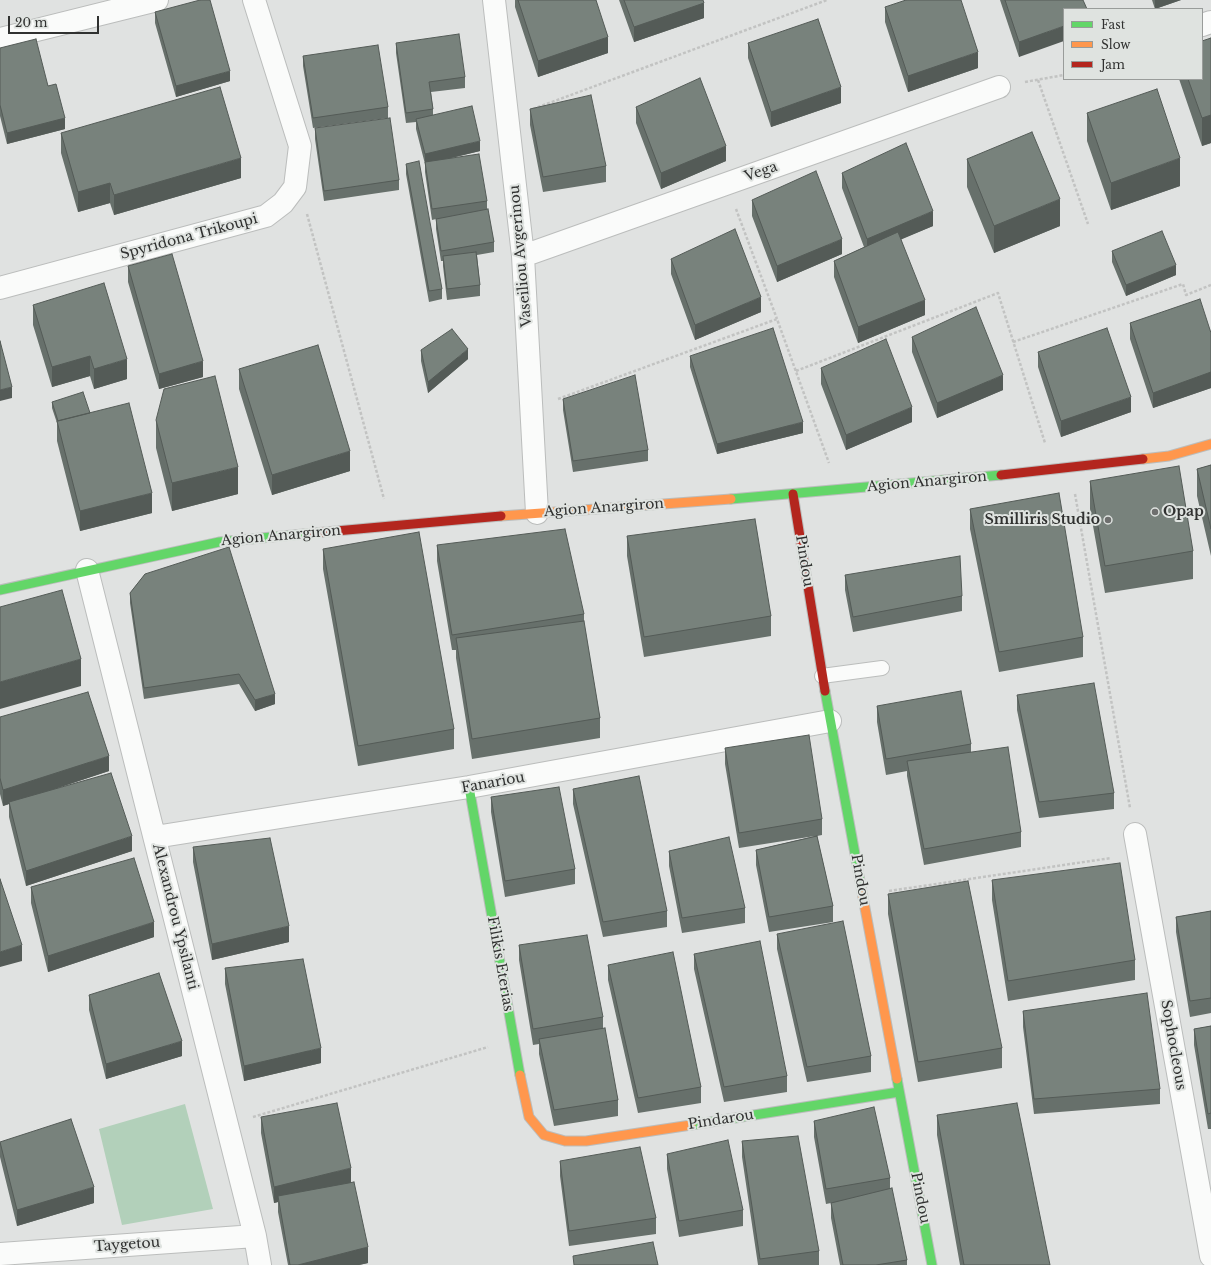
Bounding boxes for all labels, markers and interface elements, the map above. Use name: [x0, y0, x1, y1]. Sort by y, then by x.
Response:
scale bar: [10, 8, 101, 34]
legend: [1063, 8, 1203, 80]
text: 20 m: [15, 15, 47, 30]
text: Fast: [1101, 17, 1125, 32]
text: Slow: [1101, 37, 1130, 52]
text: Jam: [1101, 57, 1125, 72]
street label: Vega: [742, 159, 780, 185]
street label: Vaseiliou Avgerinou: [506, 184, 536, 328]
street label: Spyridona Trikoupi: [119, 211, 259, 263]
street label: Agion Anargiron: [866, 468, 988, 496]
street label: Agion Anargiron: [543, 495, 665, 521]
place label: Opap: [1163, 504, 1204, 520]
marker: Opap: [1150, 507, 1160, 517]
place label: Smilliris Studio: [984, 512, 1100, 528]
marker: Smilliris Studio: [1103, 515, 1113, 525]
street label: Agion Anargiron: [220, 522, 342, 550]
street label: Pindou: [792, 534, 816, 588]
street label: Fanariou: [460, 769, 526, 797]
street label: Alexandrou Ypsilanti: [149, 842, 201, 992]
street label: Pindou: [847, 853, 873, 907]
street label: Filikis Eterias: [483, 915, 517, 1013]
street label: Sophocleous: [1157, 999, 1189, 1091]
street label: Pindarou: [687, 1107, 755, 1133]
street label: Pindou: [907, 1171, 933, 1225]
street label: Taygetou: [93, 1234, 161, 1256]

